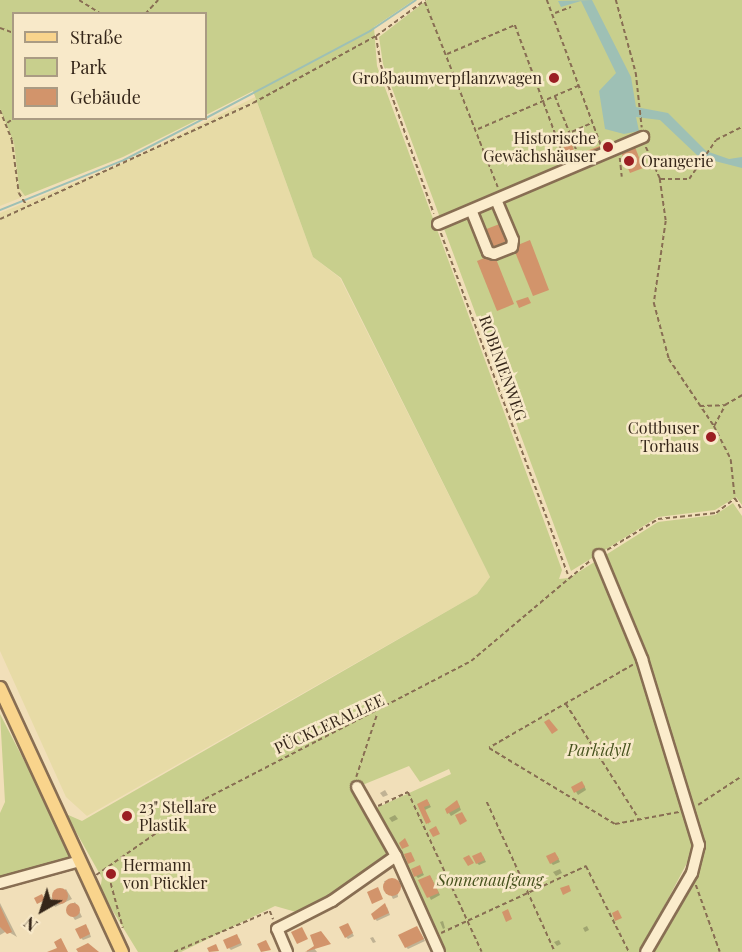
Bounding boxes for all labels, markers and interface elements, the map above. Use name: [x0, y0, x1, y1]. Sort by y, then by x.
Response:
legend: [12, 12, 207, 120]
text: Straße: [70, 25, 123, 49]
text: Park: [70, 55, 107, 79]
place label: Großbaumverpflanzwagen: [352, 68, 542, 88]
marker: Großbaumverpflanzwagen: [547, 71, 561, 85]
text: Gebäude: [70, 85, 141, 109]
place label: Historische Gewächshäuser: [483, 128, 596, 166]
marker: Historische Gewächshäuser: [601, 140, 615, 154]
place label: Orangerie: [641, 151, 714, 171]
marker: Orangerie: [622, 154, 636, 168]
street label: ROBINIENWEG: [475, 313, 531, 423]
place label: Cottbuser Torhaus: [628, 418, 699, 456]
marker: Cottbuser Torhaus: [704, 430, 718, 444]
street label: PÜCKLERALLEE: [271, 690, 387, 758]
park label: Parkidyll: [568, 740, 630, 760]
place label: 23" Stellare Plastik: [139, 797, 217, 835]
marker: 23" Stellare Plastik: [120, 809, 134, 823]
place label: Hermann von Pückler: [123, 855, 207, 893]
marker: Hermann von Pückler: [104, 867, 118, 881]
park label: Sonnenaufgang: [437, 870, 543, 890]
north arrow: [12, 880, 72, 940]
text: N: [19, 913, 41, 936]

